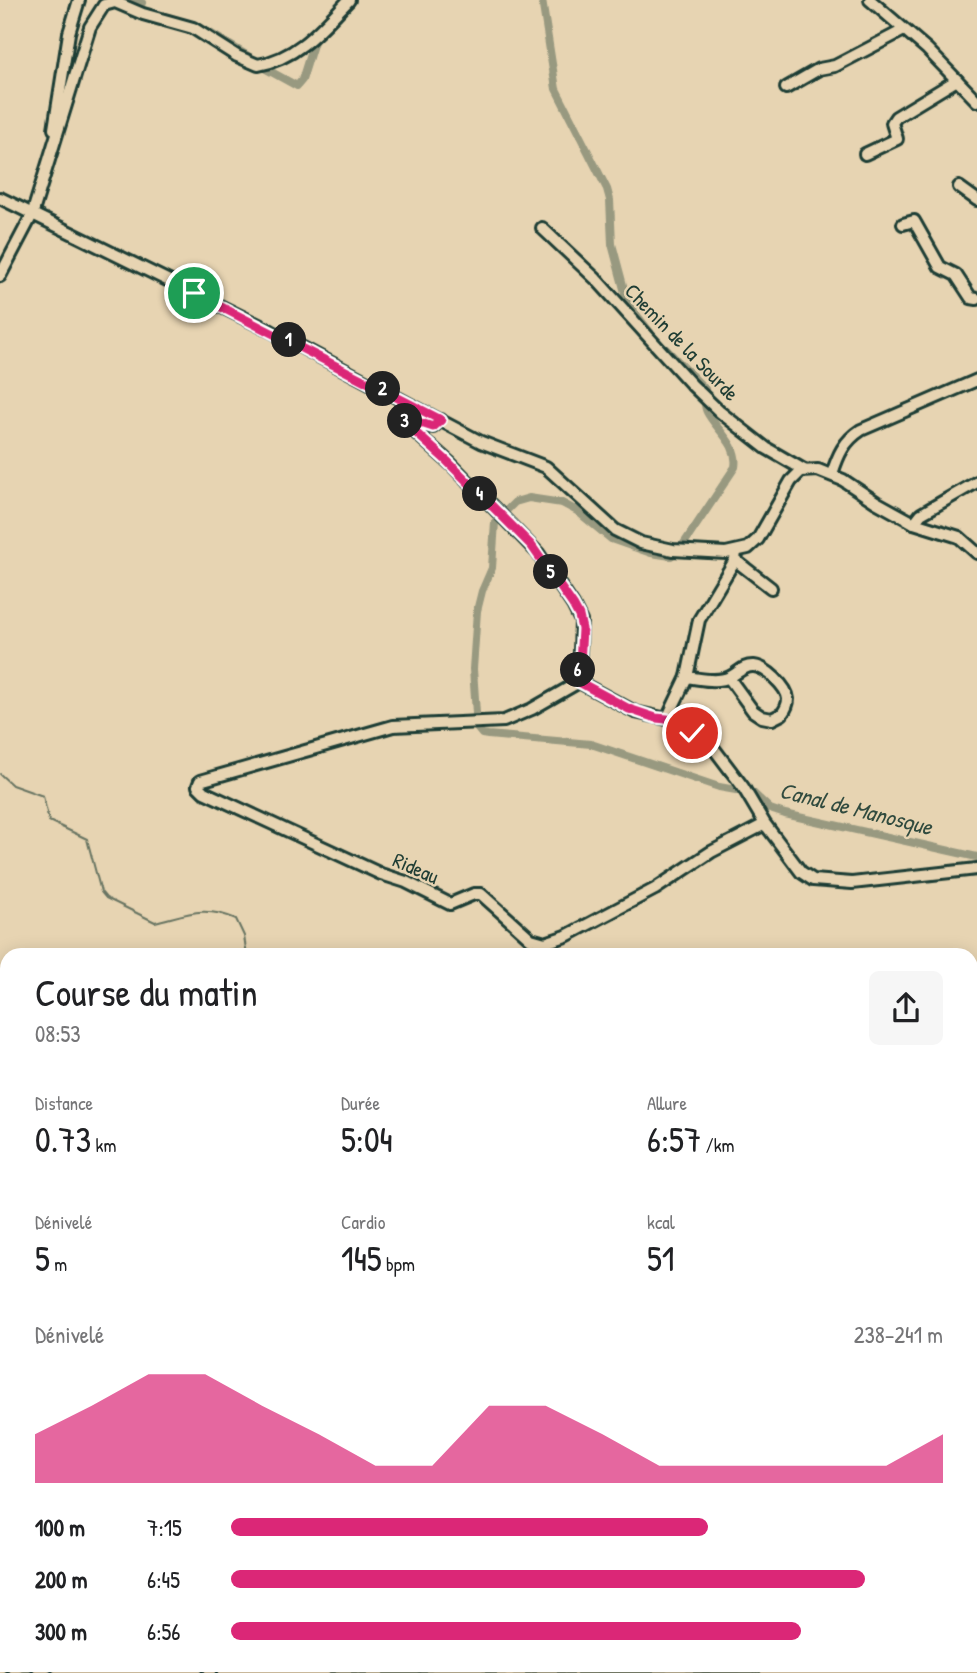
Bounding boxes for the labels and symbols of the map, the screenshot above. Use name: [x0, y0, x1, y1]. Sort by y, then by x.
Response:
pin: [164, 263, 224, 323]
street label: Chemin de la Sourde: [618, 277, 746, 407]
pin: 1: [272, 322, 306, 358]
pin: 2: [366, 372, 400, 406]
pin: 3: [388, 404, 422, 438]
pin: 4: [462, 476, 498, 512]
pin: 5: [534, 554, 568, 590]
pin: 6: [560, 652, 596, 688]
pin: [662, 703, 722, 763]
water label: Canal de Manosque: [776, 774, 936, 843]
street label: Rideau: [388, 845, 444, 891]

